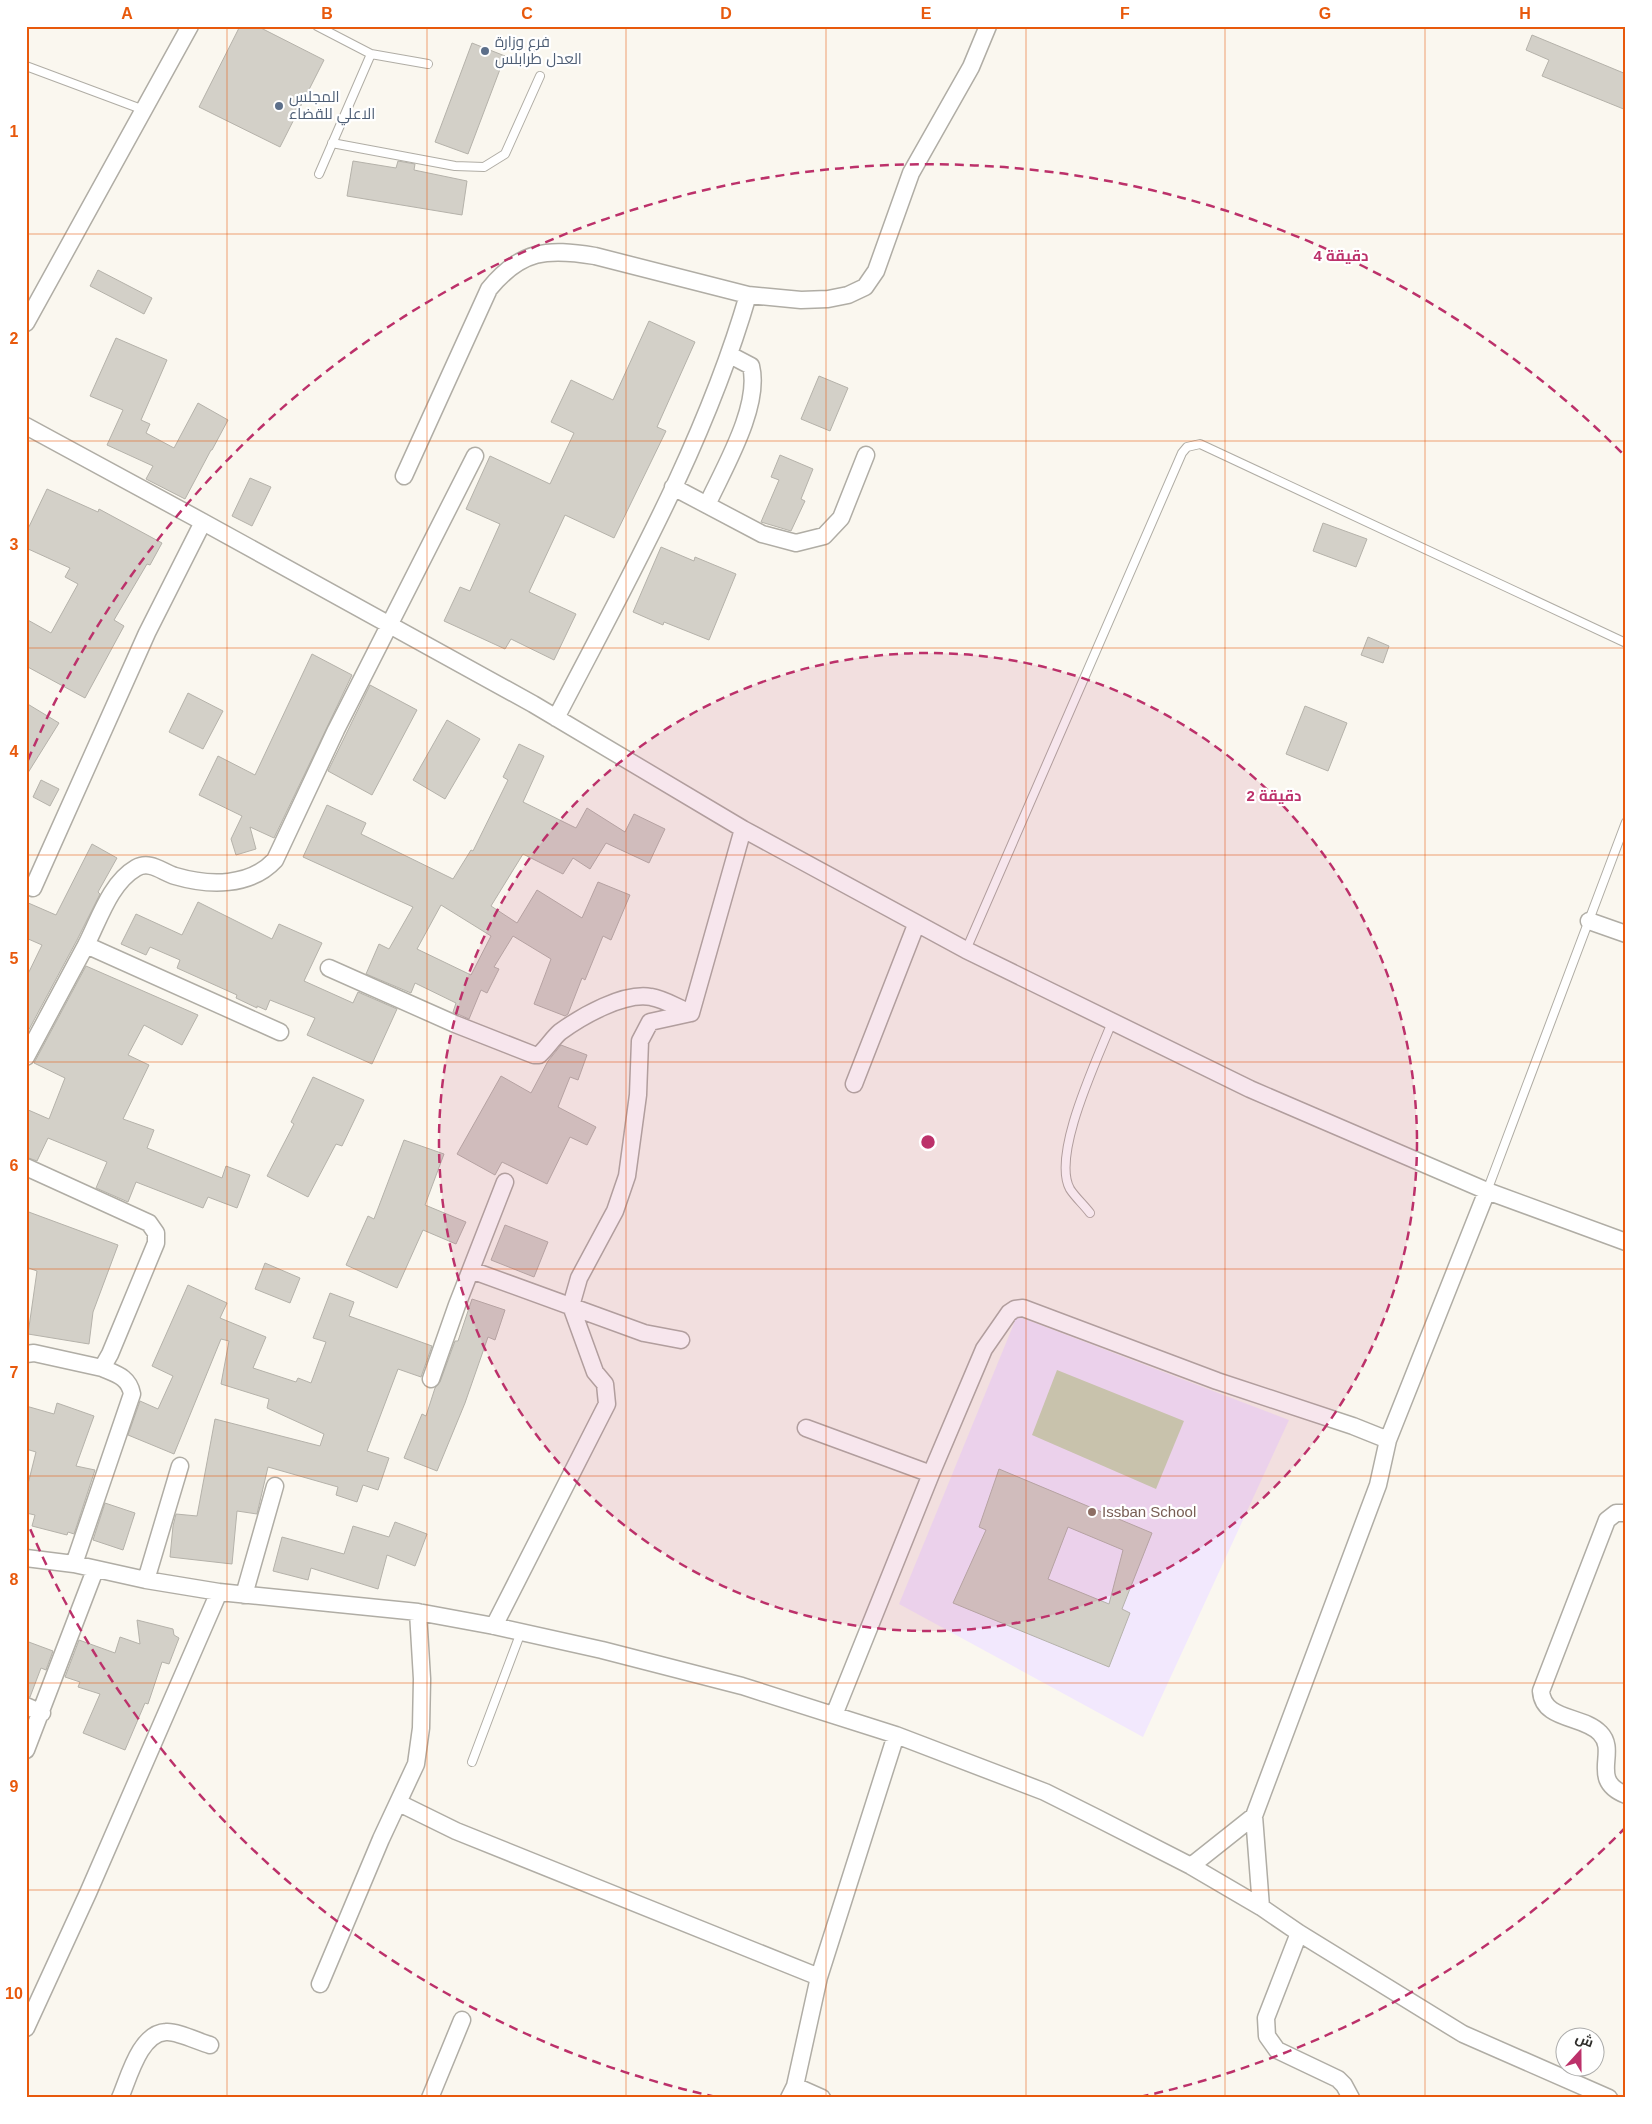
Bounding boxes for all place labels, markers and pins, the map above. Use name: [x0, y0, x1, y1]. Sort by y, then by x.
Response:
place label: فرع وزارة العدل طرابلس: [495, 33, 582, 69]
marker: فرع وزارة العدل طرابلس: [479, 45, 491, 57]
place label: المجلس الاعلي للقضاء: [289, 88, 375, 126]
marker: المجلس الاعلي للقضاء: [273, 100, 285, 112]
centre of rings: [919, 1133, 937, 1151]
place label: Issban School: [1102, 1503, 1196, 1520]
marker: Issban School: [1086, 1506, 1098, 1518]

